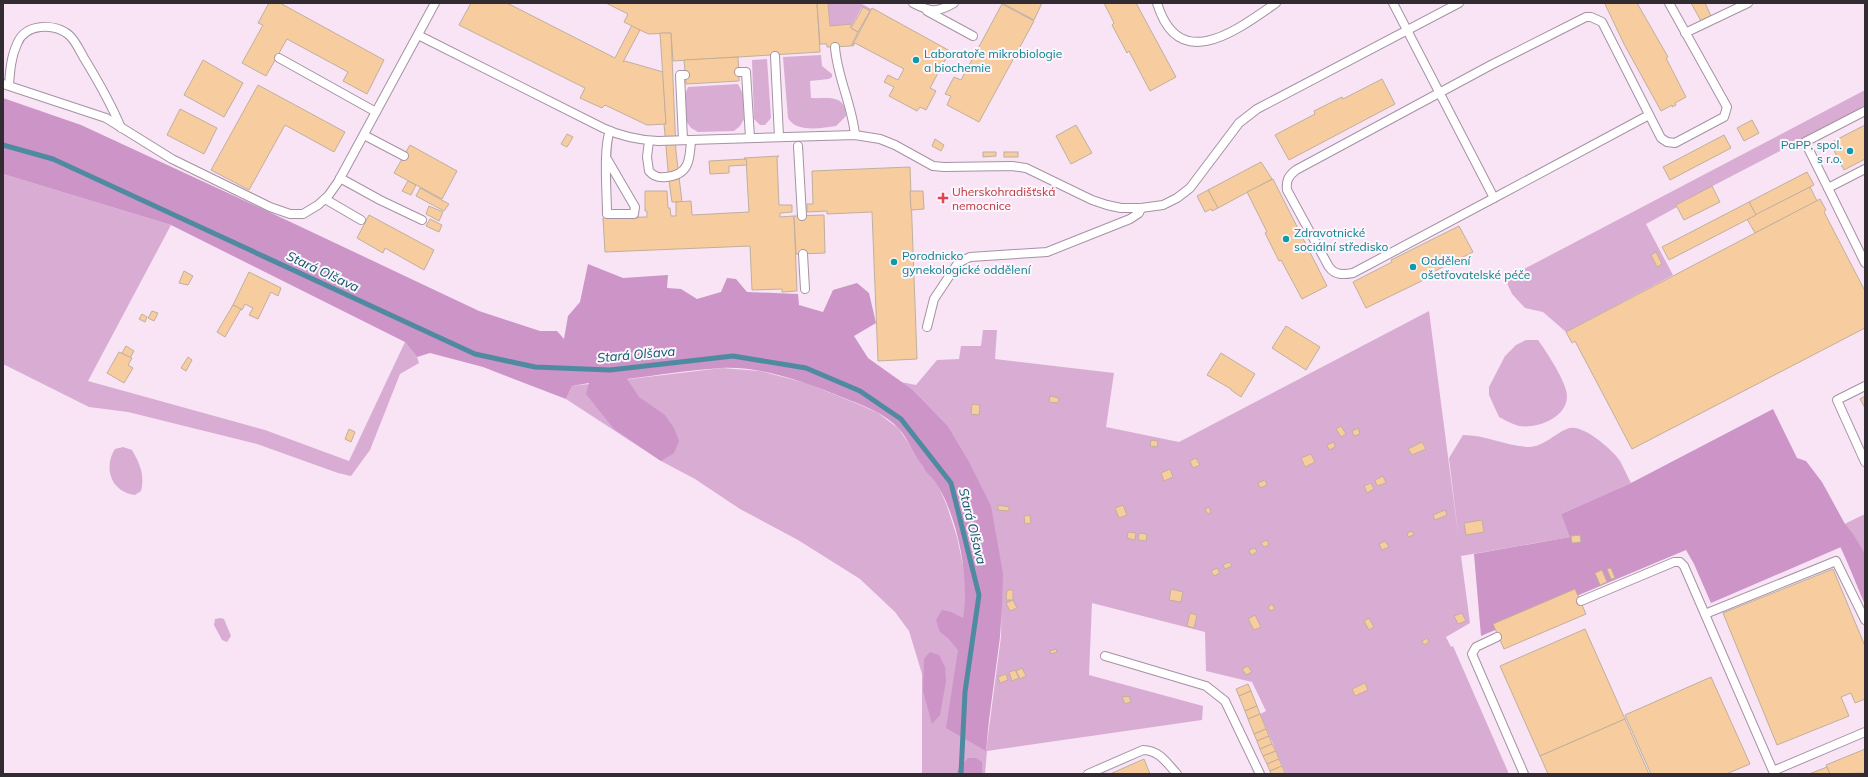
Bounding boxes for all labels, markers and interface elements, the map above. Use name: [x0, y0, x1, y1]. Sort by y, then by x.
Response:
place label: Laboratoře mikrobiologie a biochemie: [924, 46, 1062, 75]
marker: Laboratoře mikrobiologie a biochemie: [911, 55, 921, 65]
place label: PaPP, spol. s r.o.: [1781, 137, 1842, 166]
marker: PaPP, spol. s r.o.: [1845, 146, 1855, 156]
place label: Uherskohradišťská nemocnice: [952, 184, 1055, 213]
marker: Uherskohradišťská nemocnice: [937, 192, 949, 204]
place label: Zdravotnické sociální středisko: [1294, 225, 1389, 254]
marker: Zdravotnické sociální středisko: [1281, 234, 1291, 244]
water label: Stará Olšava: [284, 247, 362, 295]
place label: Porodnicko gynekologické oddělení: [902, 248, 1032, 277]
place label: Oddělení ošetřovatelské péče: [1421, 253, 1530, 282]
marker: Porodnicko gynekologické oddělení: [889, 257, 899, 267]
marker: Oddělení ošetřovatelské péče: [1408, 262, 1418, 272]
water label: Stará Olšava: [596, 343, 676, 365]
water label: Stará Olšava: [956, 486, 990, 566]

